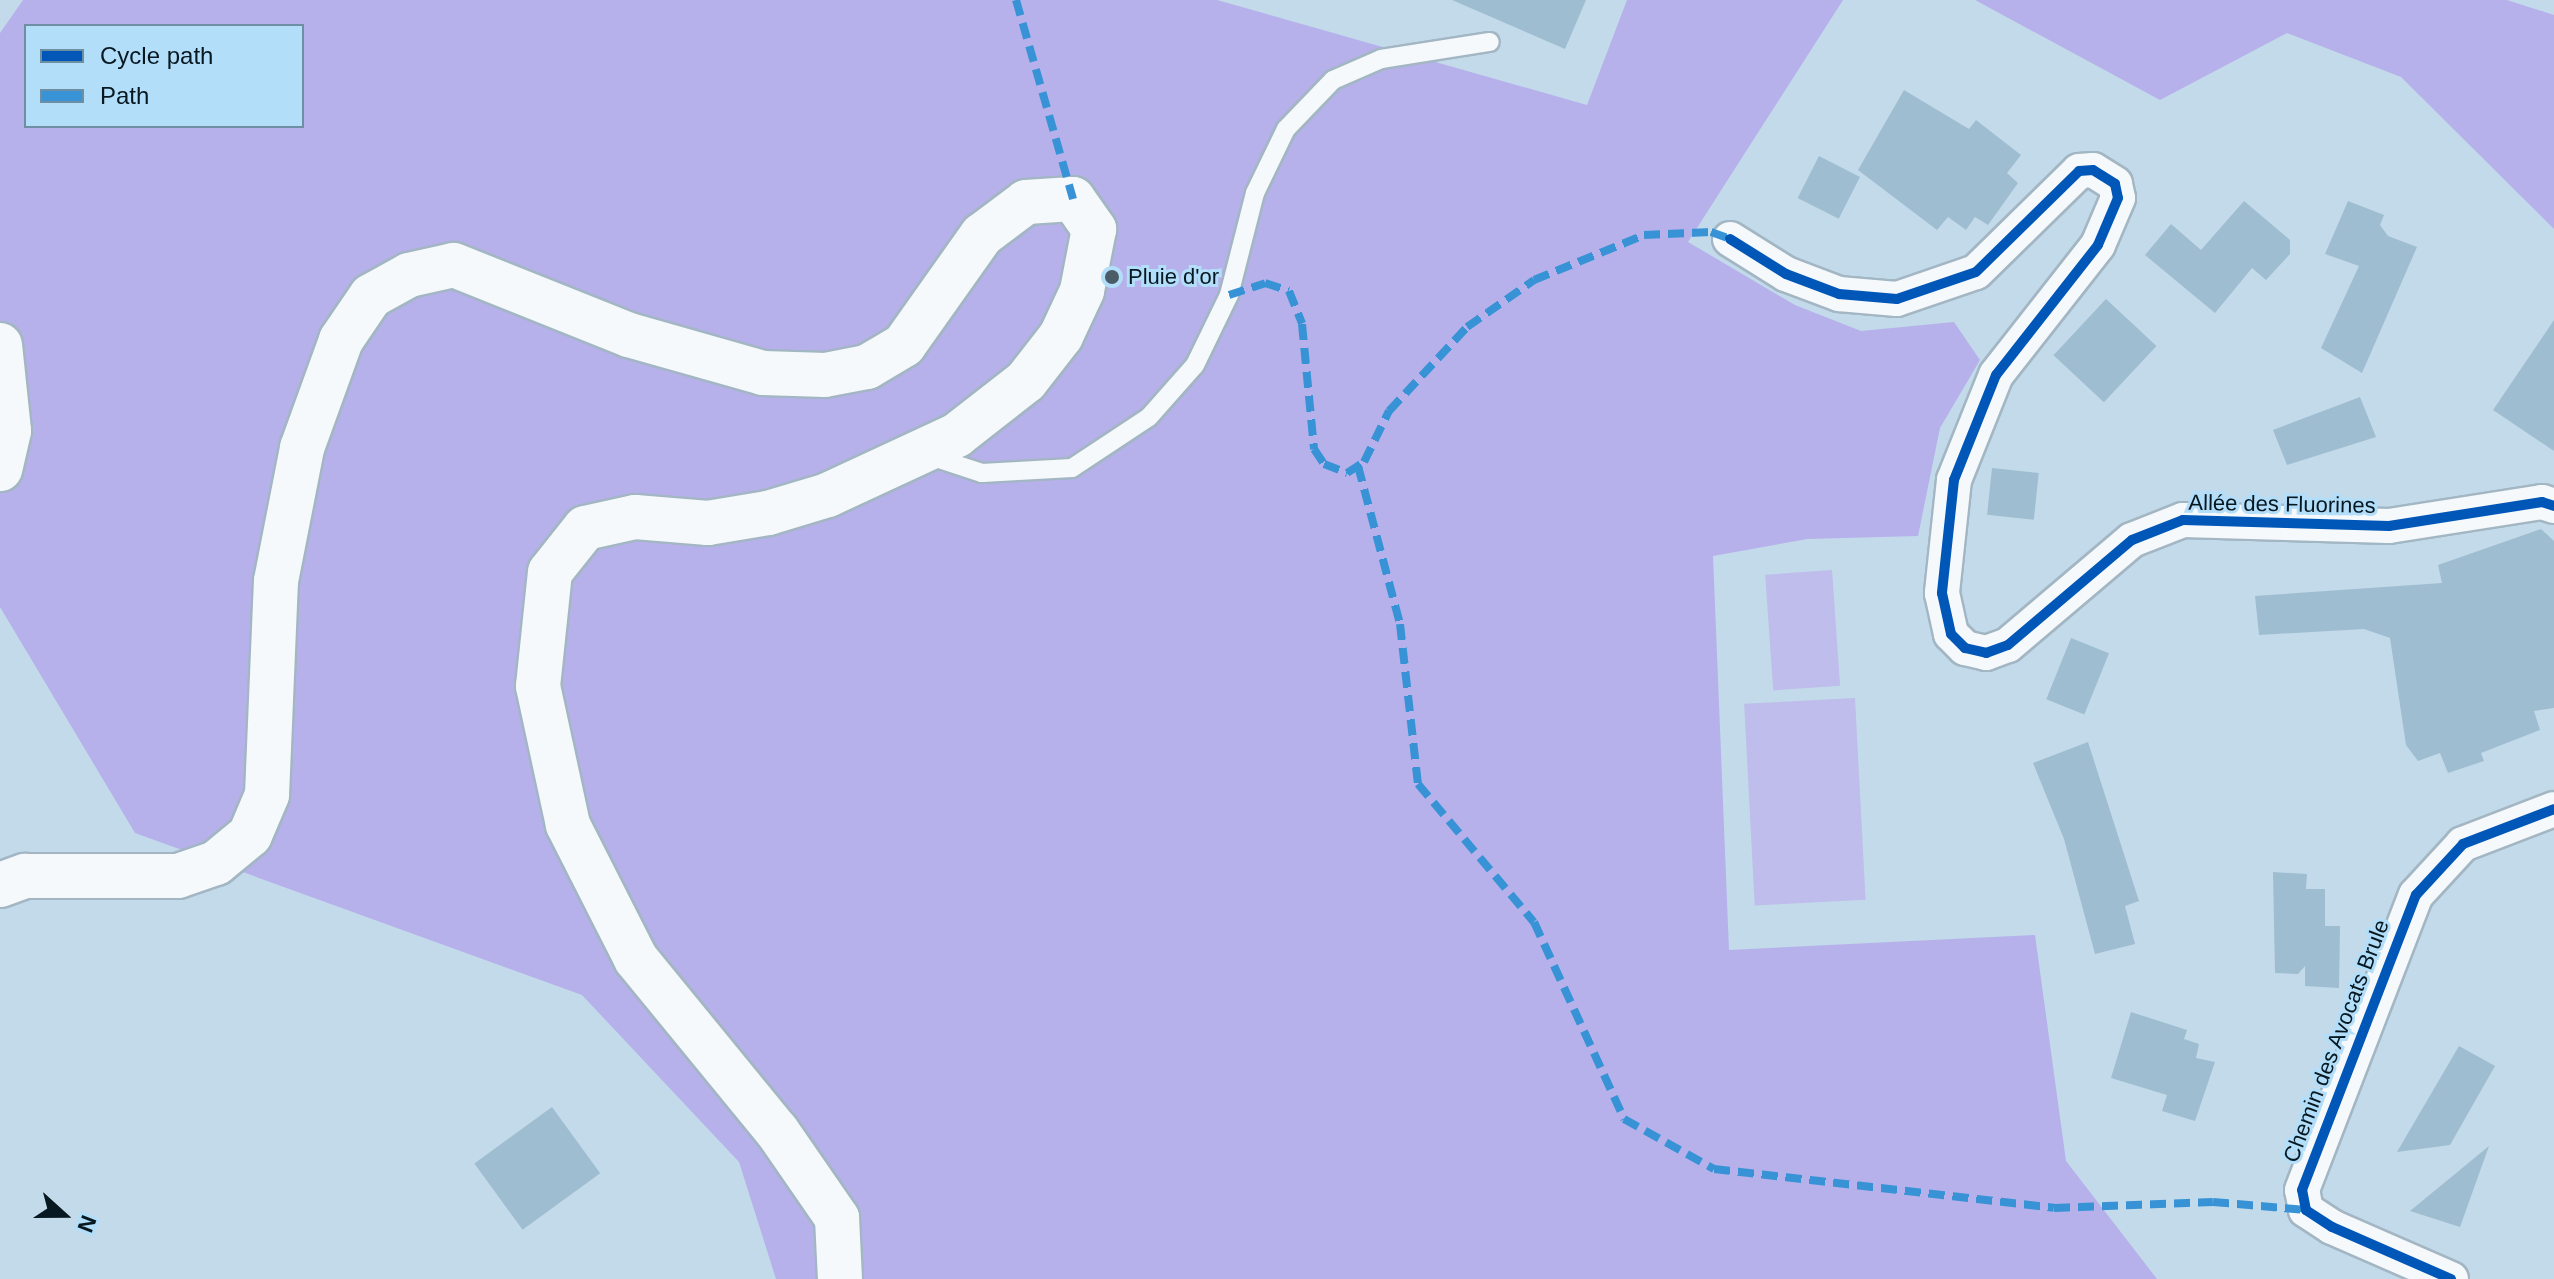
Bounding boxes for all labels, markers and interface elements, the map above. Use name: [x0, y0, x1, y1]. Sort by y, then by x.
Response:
legend: [24, 24, 304, 128]
text: Cycle path: [100, 42, 213, 69]
text: Path: [100, 82, 149, 109]
place label: Pluie d'or: [1128, 264, 1219, 290]
marker: Pluie d'or: [1103, 268, 1121, 286]
street label: Allée des Fluorines: [2188, 489, 2376, 519]
street label: Chemin des Avocats Brule: [2277, 915, 2395, 1167]
north arrow: [24, 1175, 104, 1255]
text: N: [72, 1212, 101, 1236]

